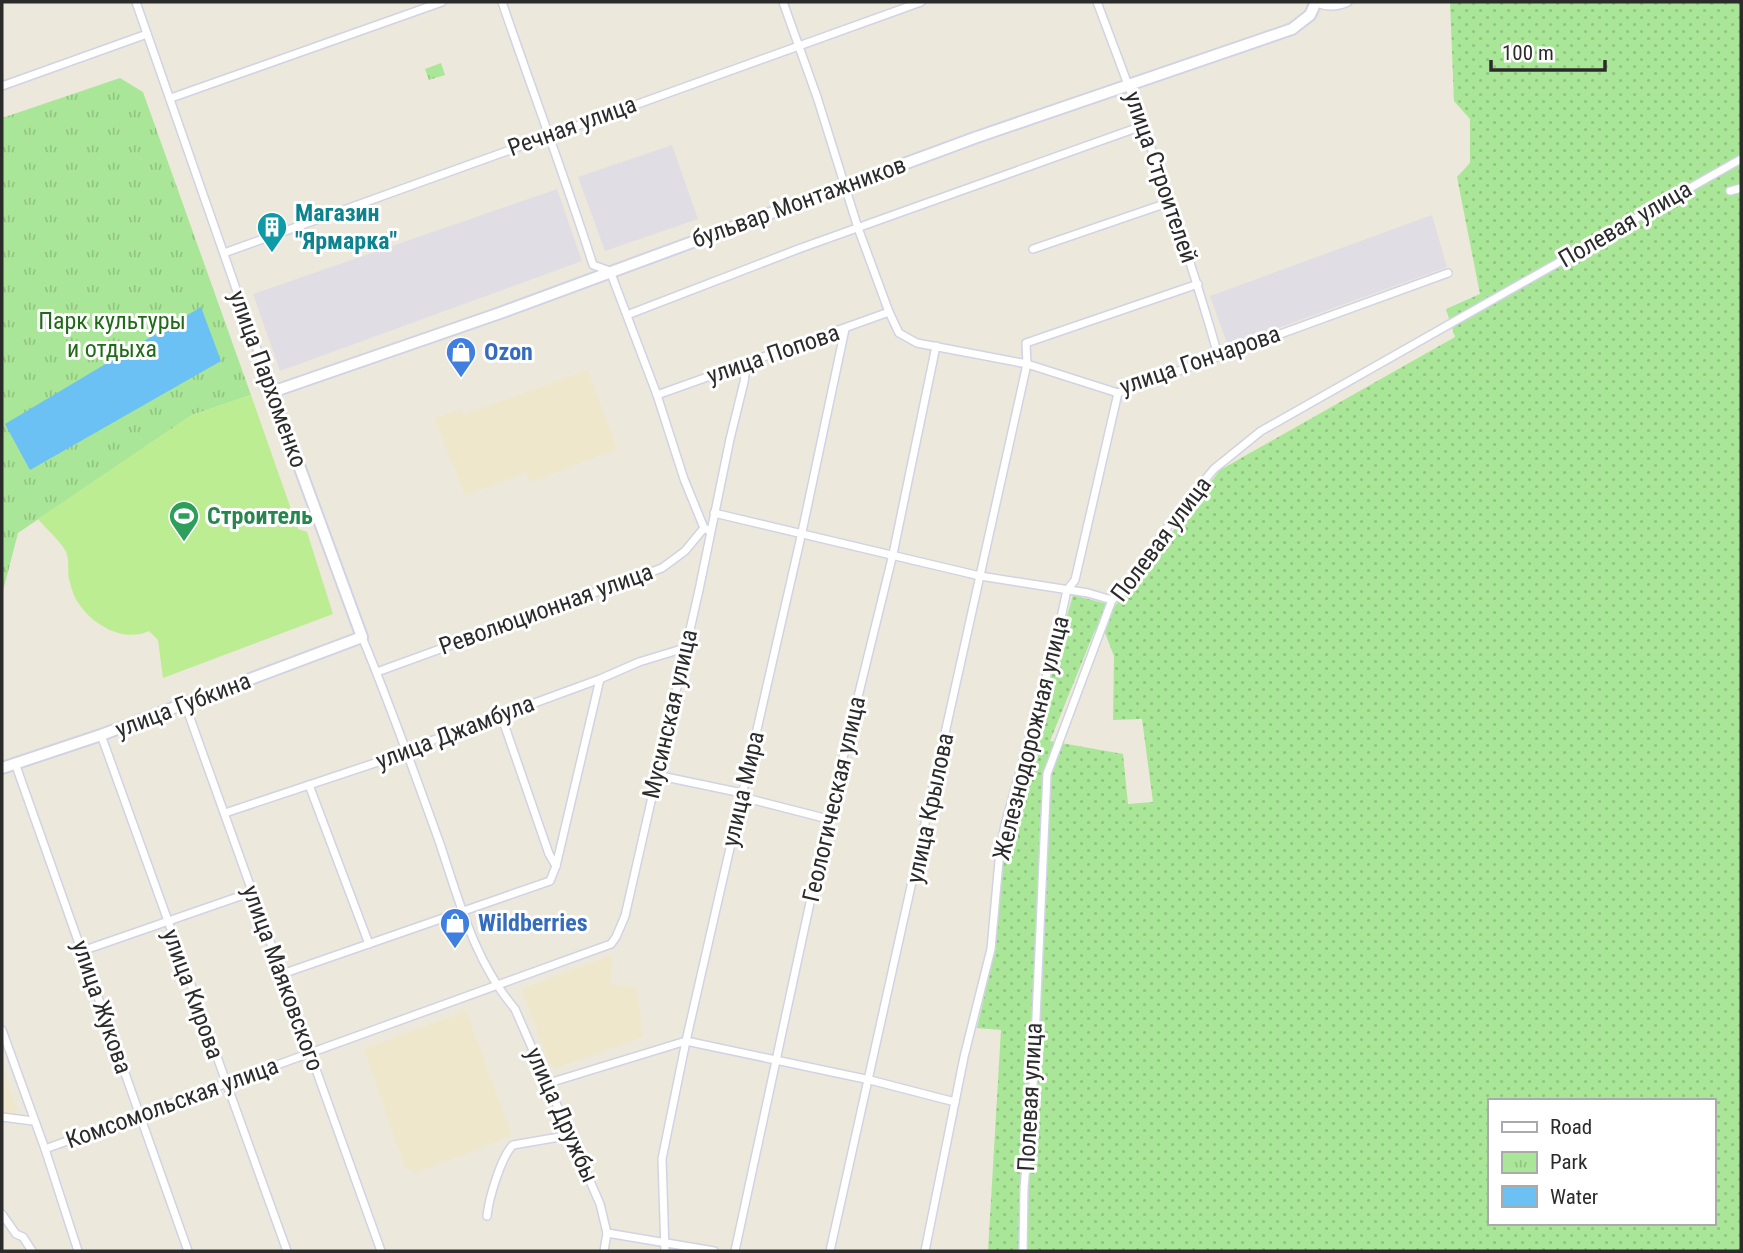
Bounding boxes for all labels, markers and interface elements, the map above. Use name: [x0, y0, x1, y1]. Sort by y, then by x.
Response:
scale bar: [1491, 28, 1605, 72]
text: 100 m: [1502, 41, 1554, 65]
street label: улица Строителей: [1119, 87, 1203, 267]
street label: Речная улица: [504, 90, 640, 162]
street label: бульвар Монтажников: [688, 150, 910, 254]
street label: Полевая улица: [1553, 175, 1697, 273]
place label: Магазин "Ярмарка": [295, 199, 397, 255]
building icon: Магазин "Ярмарка": [255, 210, 289, 254]
street label: улица Пархоменко: [223, 287, 313, 471]
park label: Парк культуры и отдыха: [38, 307, 186, 363]
street label: улица Попова: [703, 318, 843, 390]
street label: улица Гончарова: [1116, 319, 1284, 401]
shop icon: Ozon: [444, 335, 478, 379]
place label: Ozon: [484, 338, 533, 366]
street label: Полевая улица: [1105, 471, 1217, 607]
sports icon: Строитель: [167, 499, 201, 543]
place label: Строитель: [207, 502, 313, 530]
street label: Революционная улица: [435, 557, 657, 661]
street label: Железнодорожная улица: [987, 613, 1075, 863]
street label: Мусинская улица: [637, 627, 703, 801]
street label: улица Губкина: [111, 666, 255, 744]
street label: улица Джамбула: [372, 689, 538, 775]
street label: Геологическая улица: [797, 693, 871, 905]
street label: улица Мира: [716, 729, 770, 849]
street label: улица Крылова: [900, 730, 960, 886]
street label: улица Маяковского: [236, 881, 330, 1075]
shop icon: Wildberries: [438, 906, 472, 950]
place label: Wildberries: [478, 909, 588, 937]
street label: улица Кирова: [157, 925, 229, 1063]
street label: улица Жукова: [66, 937, 138, 1077]
street label: Полевая улица: [1012, 1022, 1048, 1172]
street label: улица Дружбы: [520, 1043, 604, 1187]
street label: Комсомольская улица: [62, 1052, 282, 1154]
legend: [1488, 1099, 1715, 1225]
text: Road: [1550, 1115, 1592, 1139]
text: Park: [1550, 1150, 1588, 1174]
text: Water: [1550, 1185, 1598, 1209]

